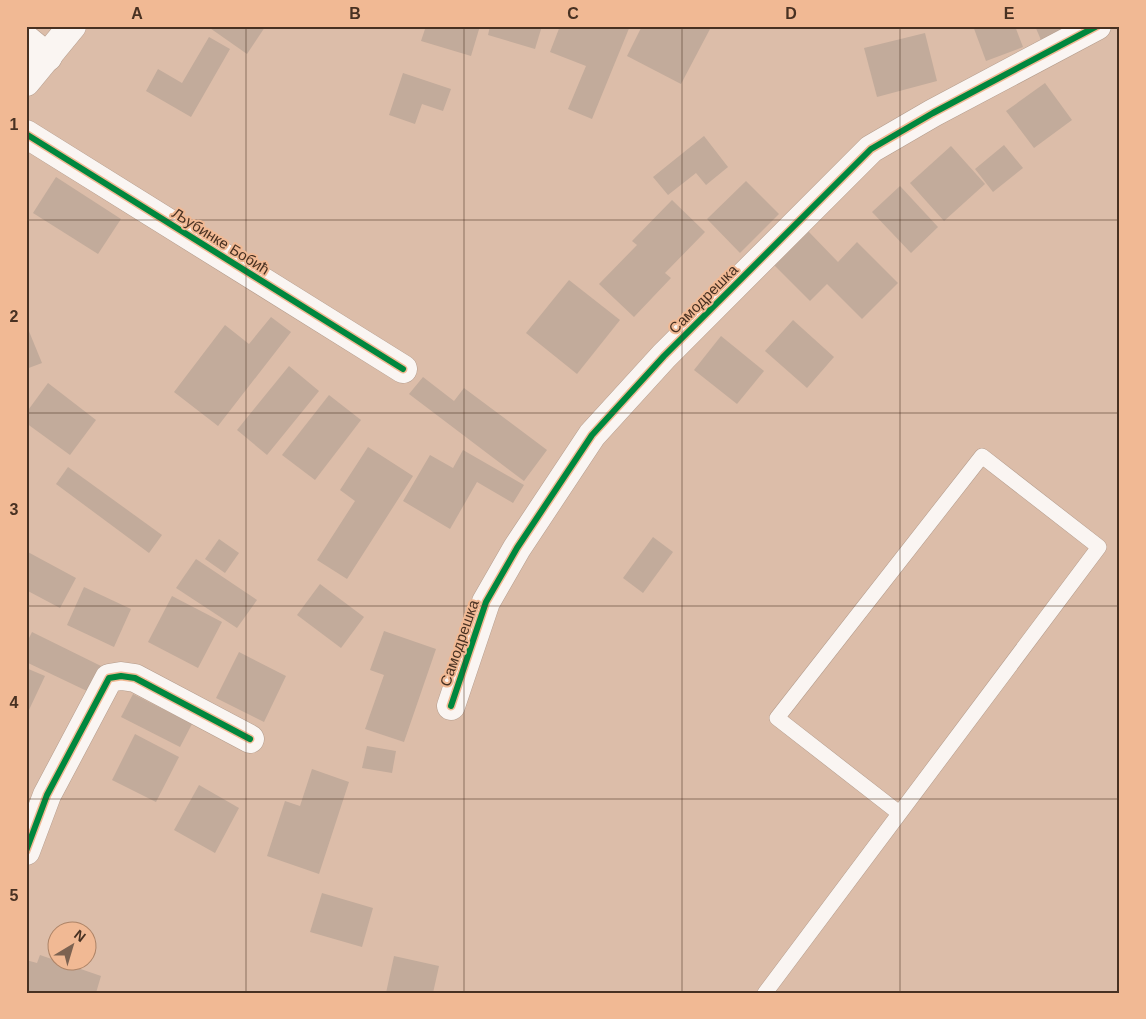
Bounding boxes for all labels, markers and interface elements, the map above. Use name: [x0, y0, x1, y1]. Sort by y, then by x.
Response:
text: A: [131, 5, 143, 22]
text: B: [349, 5, 361, 22]
text: C: [567, 5, 579, 22]
text: D: [785, 5, 797, 22]
text: E: [1004, 5, 1015, 22]
text: 1: [10, 116, 19, 133]
street label: Љубинке Бобић: [169, 204, 273, 278]
street label: Самодрешка: [665, 261, 741, 337]
text: 2: [10, 308, 19, 325]
text: 3: [10, 501, 19, 518]
street label: Самодрешка: [436, 597, 482, 688]
text: 4: [10, 694, 19, 711]
text: 5: [10, 887, 19, 904]
north arrow: [48, 922, 98, 972]
text: N: [71, 926, 89, 945]

